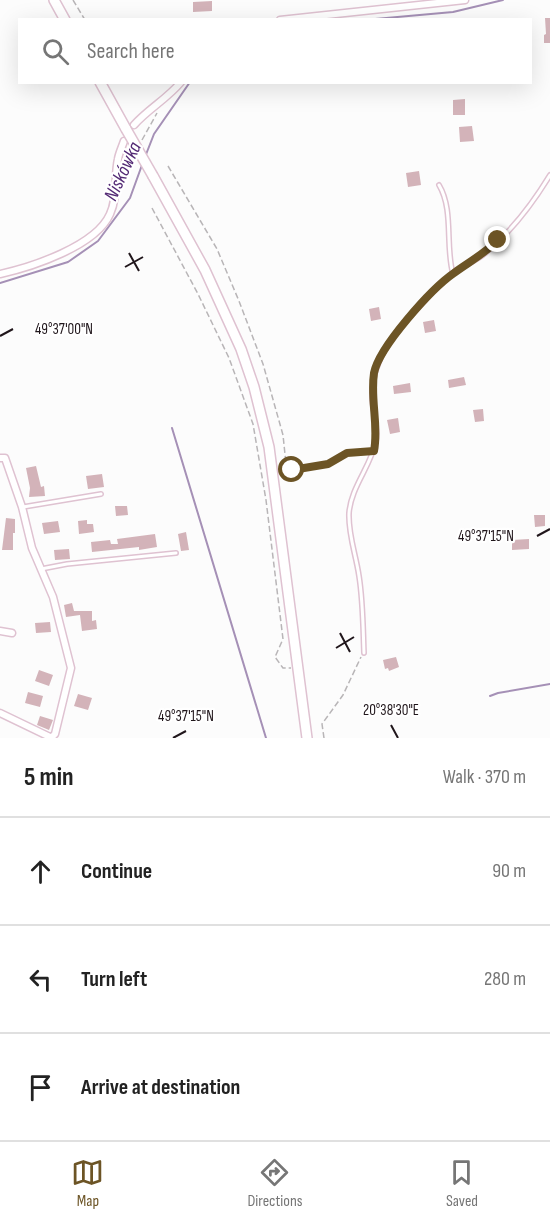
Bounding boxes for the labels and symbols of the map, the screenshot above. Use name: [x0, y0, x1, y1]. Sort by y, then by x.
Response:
water label: Niskówka: [99, 138, 147, 205]
route end: [484, 226, 510, 252]
text: 49°37'00"N: [35, 320, 93, 339]
route start: [278, 456, 304, 482]
text: 49°37'15"N: [458, 527, 514, 546]
text: 20°38'30"E: [363, 701, 419, 720]
text: 49°37'15"N: [158, 707, 214, 726]

